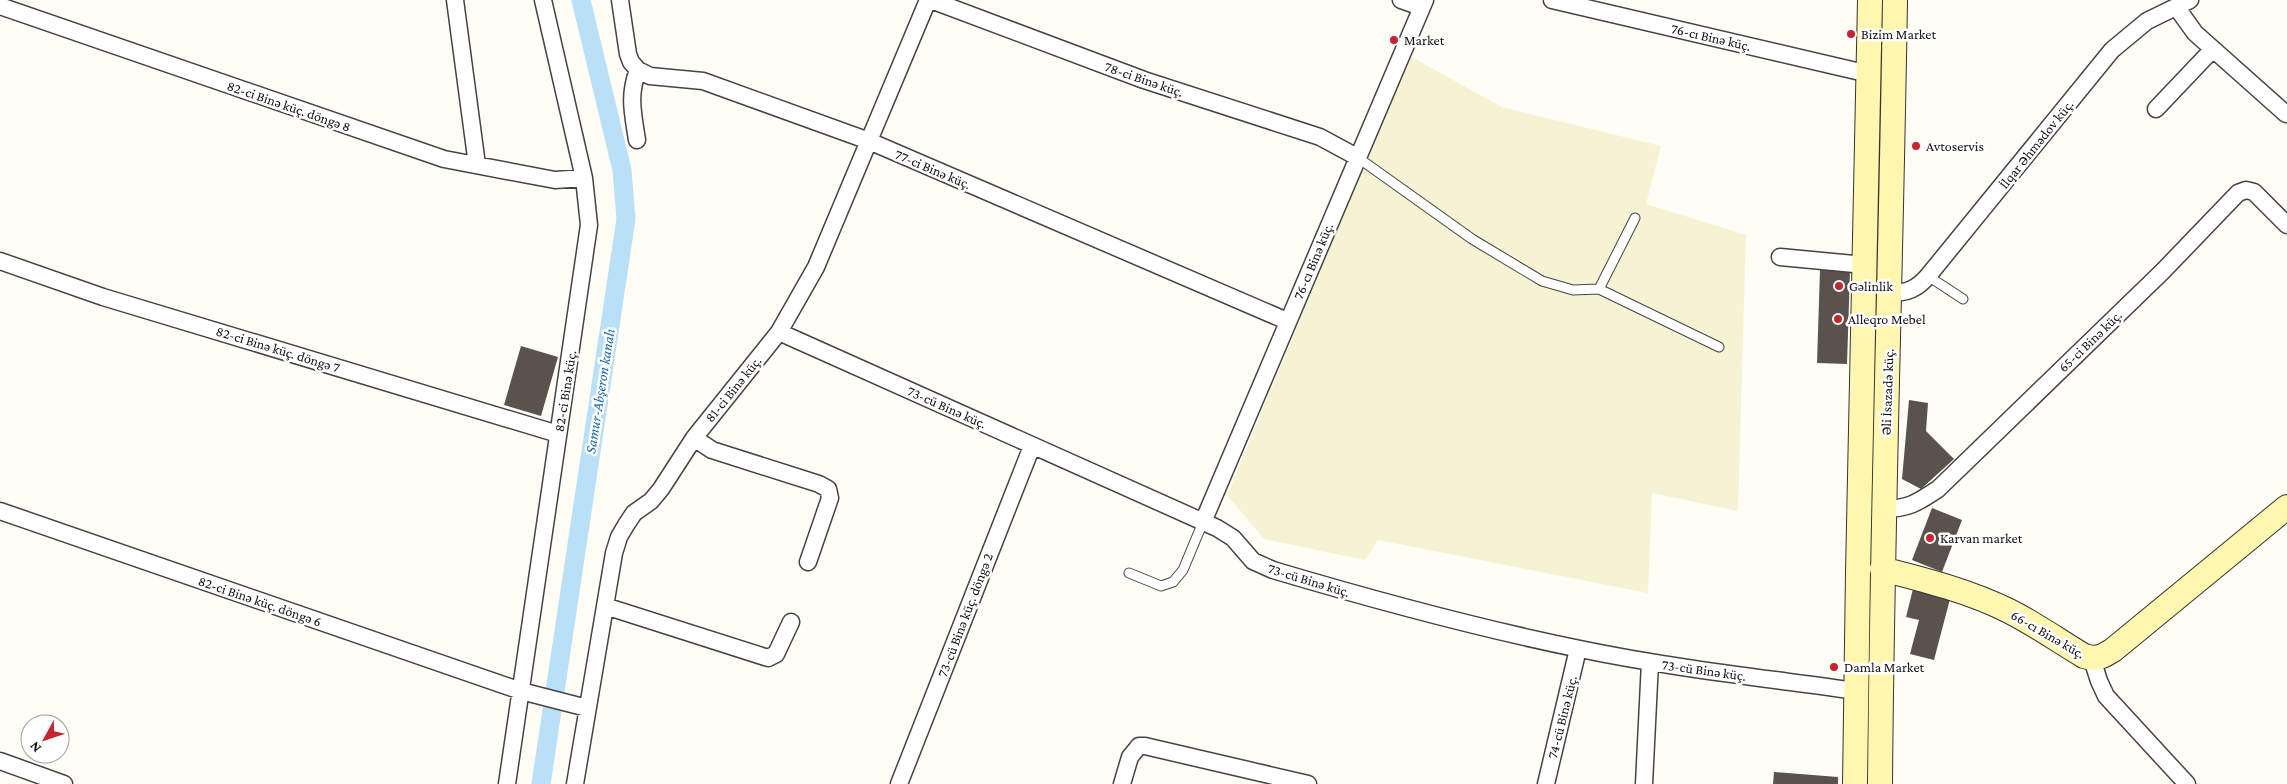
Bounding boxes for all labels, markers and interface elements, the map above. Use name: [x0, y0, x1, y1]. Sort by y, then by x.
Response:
street label: 76-cı Binə küç.: [1669, 20, 1753, 54]
place label: Bizim Market: [1861, 26, 1937, 42]
marker: Bizim Market: [1845, 28, 1857, 40]
place label: Market: [1404, 32, 1445, 48]
marker: Market: [1388, 34, 1400, 46]
street label: 78-ci Binə küç.: [1103, 58, 1185, 100]
street label: 82-ci Binə küç. döngə 8: [225, 77, 353, 135]
street label: İlqar Əhmədov küç.: [1995, 96, 2077, 192]
place label: Avtoservis: [1926, 138, 1984, 154]
marker: Avtoservis: [1910, 140, 1922, 152]
street label: 77-ci Binə küç.: [893, 146, 973, 192]
street label: 76-cı Binə küç.: [1290, 220, 1336, 302]
place label: Gəlinlik: [1849, 278, 1893, 294]
marker: Gəlinlik: [1833, 280, 1845, 292]
street label: 65-ci Binə küç.: [2055, 307, 2125, 375]
place label: Alleqro Mebel: [1848, 311, 1926, 327]
marker: Alleqro Mebel: [1832, 313, 1844, 325]
street label: 82-ci Binə küç. döngə 7: [214, 323, 342, 376]
water label: Samur-Abşeron kanalı: [582, 327, 619, 455]
street label: Əli İsazadə küç.: [1877, 348, 1897, 436]
street label: 82-ci Binə küç.: [551, 349, 579, 433]
street label: 81-ci Binə küç.: [702, 353, 764, 425]
street label: 73-cü Binə küç.: [905, 382, 989, 432]
place label: Karvan market: [1940, 530, 2023, 546]
marker: Karvan market: [1924, 532, 1936, 544]
street label: 73-cü Binə küç. döngə 2: [934, 550, 996, 679]
street label: 73-cü Binə küç.: [1266, 560, 1352, 600]
street label: 82-ci Binə küç. döngə 6: [196, 572, 324, 630]
street label: 66-cı Binə küç.: [2008, 606, 2088, 662]
street label: 73-cü Binə küç.: [1661, 656, 1747, 684]
place label: Damla Market: [1844, 659, 1925, 675]
marker: Damla Market: [1828, 661, 1840, 673]
street label: 74-cü Binə küç.: [1544, 674, 1580, 760]
north arrow: [20, 714, 70, 764]
text: N: [26, 738, 44, 756]

